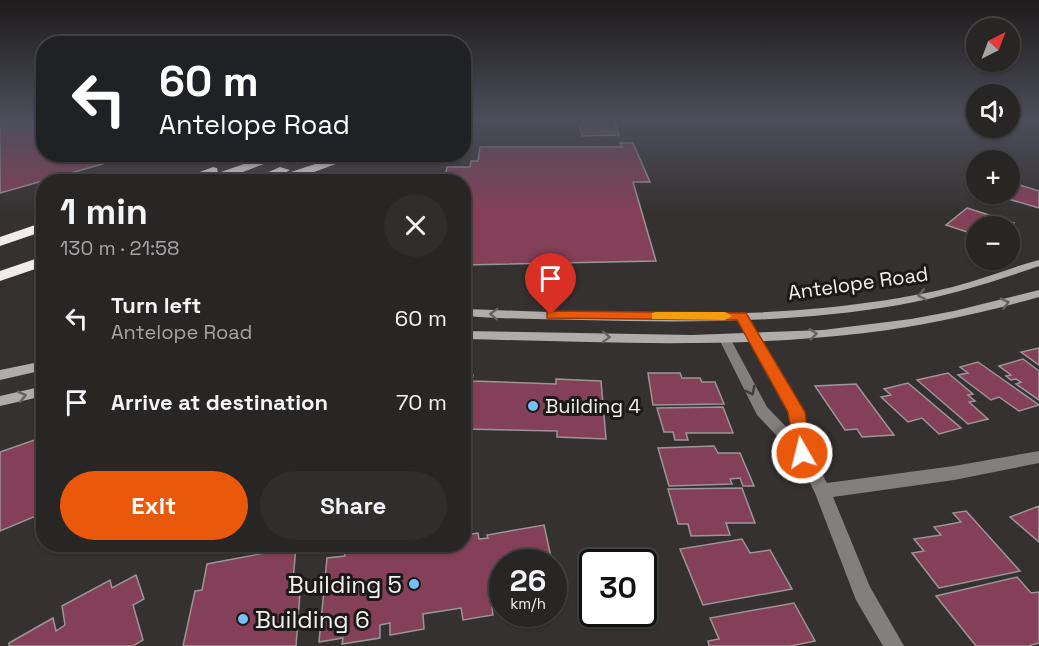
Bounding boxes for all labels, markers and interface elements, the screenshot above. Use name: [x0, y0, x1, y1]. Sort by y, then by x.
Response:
north arrow: [966, 18, 1020, 72]
map controls: [966, 18, 1020, 270]
text: 60 m: [159, 55, 259, 108]
icon: left: [60, 60, 138, 138]
button: sound: [966, 84, 1020, 138]
text: Antelope Road: [159, 107, 350, 142]
button: +: [966, 150, 1020, 204]
text: 1 min: [60, 189, 148, 235]
button: close: [384, 194, 447, 257]
button: −: [966, 216, 1020, 270]
text: 130 m · 21:58: [60, 235, 180, 261]
pin: [525, 253, 576, 315]
street label: Antelope Road: [786, 260, 930, 306]
icon: arrive: [534, 262, 567, 295]
one-way arrow: [917, 288, 927, 301]
text: Turn left: [111, 291, 201, 319]
one-way arrow: [1000, 297, 1010, 310]
icon: left: [60, 302, 93, 335]
text: 60 m: [395, 304, 447, 332]
one-way arrow: [490, 307, 499, 320]
text: Antelope Road: [111, 319, 252, 345]
one-way arrow: [808, 328, 817, 341]
one-way arrow: [601, 331, 610, 344]
one-way arrow: [744, 384, 756, 395]
icon: arrive: [60, 386, 93, 419]
text: Arrive at destination: [111, 388, 328, 416]
text: 70 m: [396, 388, 447, 416]
one-way arrow: [17, 390, 27, 403]
place label: Building 4: [545, 393, 641, 419]
marker: Building 4: [526, 399, 540, 413]
position arrow: [770, 421, 834, 485]
button: Exit: [60, 471, 248, 540]
button: Share: [260, 471, 447, 540]
speed limit sign: 30: [579, 549, 657, 627]
text: 26: [510, 561, 546, 600]
place label: Building 5: [288, 569, 402, 600]
marker: Building 5: [407, 577, 421, 591]
text: km/h: [510, 594, 546, 613]
place label: Building 6: [255, 604, 370, 635]
marker: Building 6: [236, 612, 250, 626]

